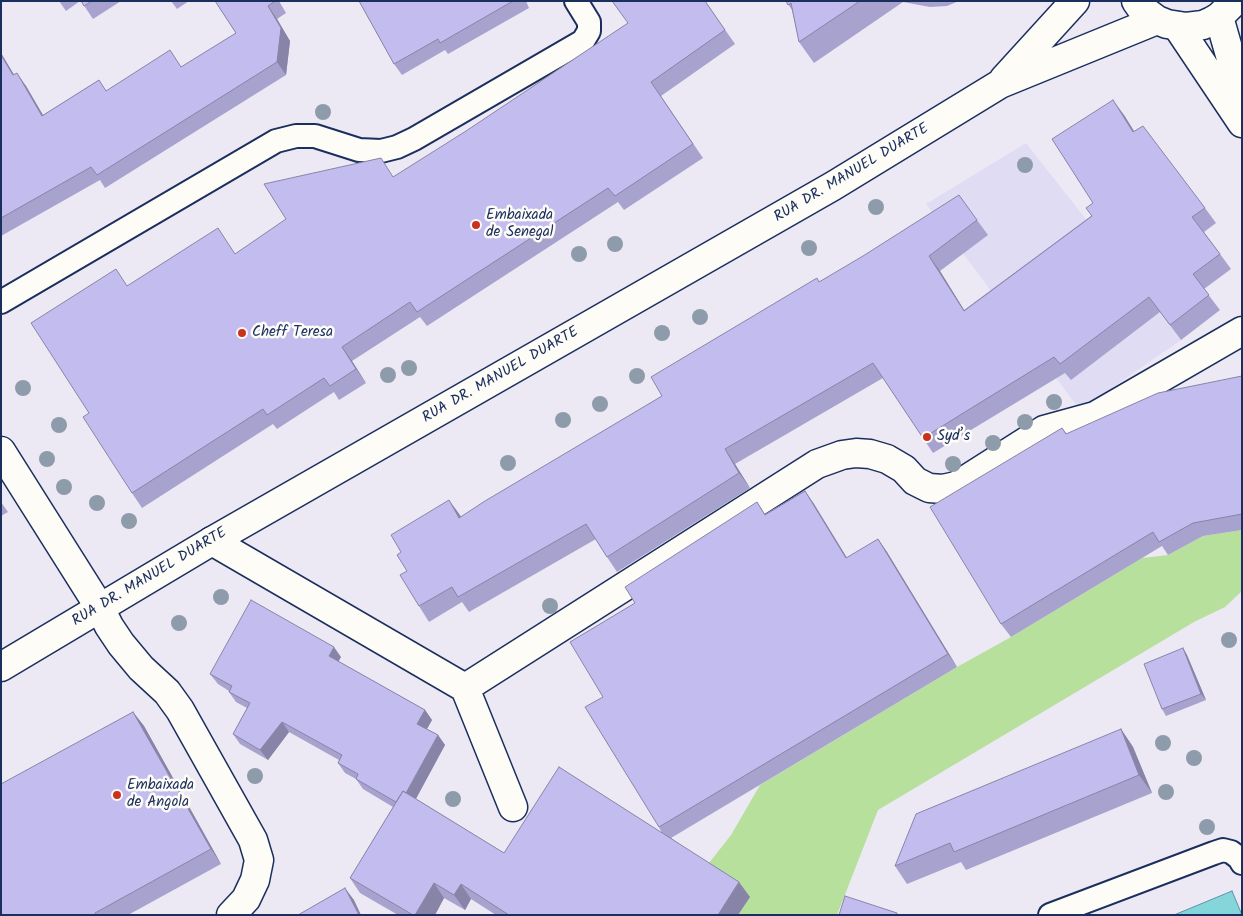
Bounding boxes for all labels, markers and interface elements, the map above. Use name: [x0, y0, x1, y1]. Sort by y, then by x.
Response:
street label: RUA DR. MANUEL DUARTE: [771, 121, 933, 227]
place label: Embaixada de Senegal: [486, 207, 554, 242]
marker: Embaixada de Senegal: [470, 219, 482, 231]
place label: Cheff Teresa: [252, 324, 333, 342]
street label: RUA DR. MANUEL DUARTE: [420, 324, 582, 428]
marker: Cheff Teresa: [236, 327, 248, 339]
place label: Syd’s: [937, 428, 970, 446]
marker: Syd’s: [921, 431, 933, 443]
street label: RUA DR. MANUEL DUARTE: [69, 525, 231, 631]
place label: Embaixada de Angola: [127, 777, 194, 812]
marker: Embaixada de Angola: [111, 789, 123, 801]

